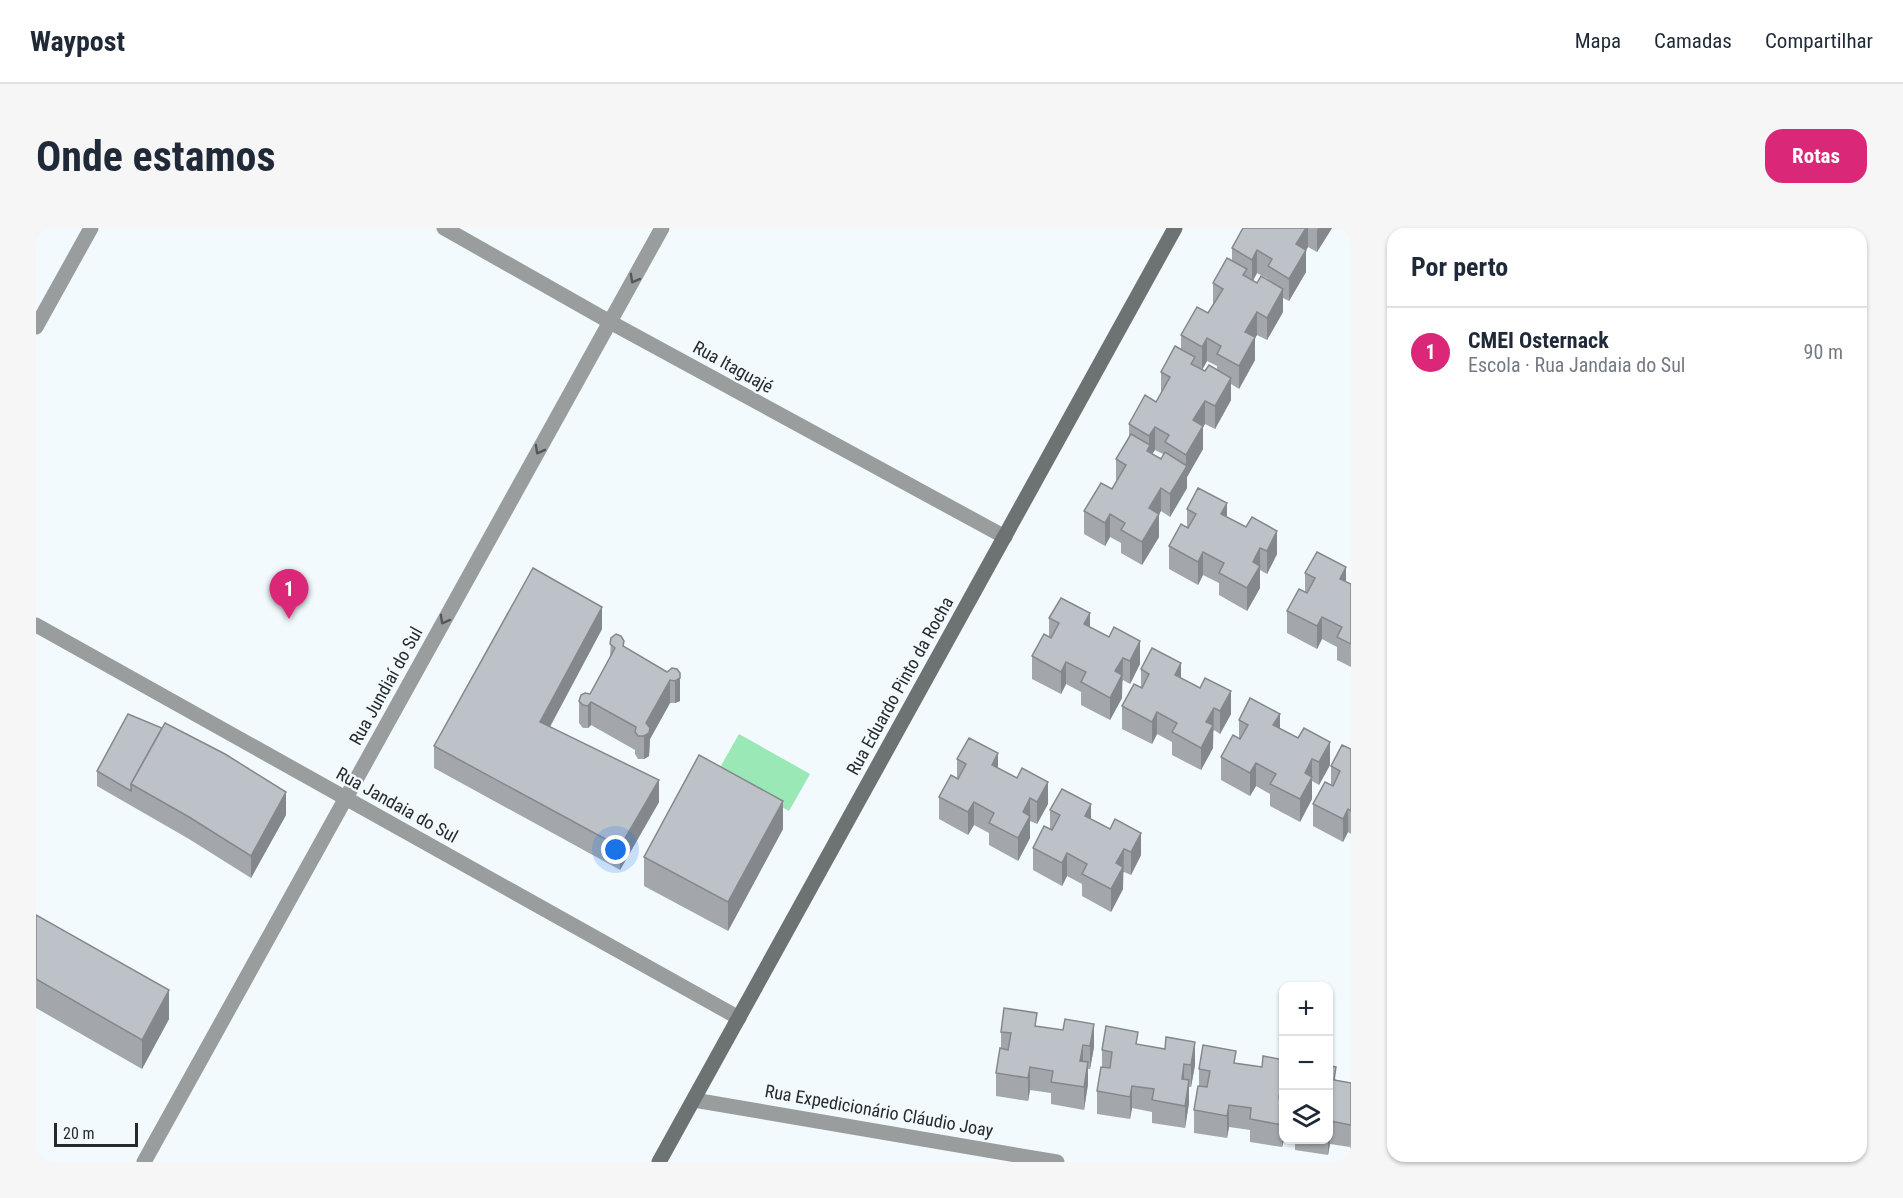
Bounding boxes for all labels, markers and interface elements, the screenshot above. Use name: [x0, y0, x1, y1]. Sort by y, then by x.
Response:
text: Waypost: [30, 25, 125, 58]
text: Mapa: [1575, 29, 1621, 53]
text: Camadas: [1654, 29, 1732, 53]
text: Compartilhar: [1765, 29, 1873, 53]
button: Rotas: [1765, 129, 1867, 183]
text: Onde estamos: [36, 132, 276, 181]
text: Por perto: [1411, 252, 1508, 282]
one-way arrow: [630, 273, 641, 283]
text: CMEI Osternack: [1468, 328, 1609, 353]
street label: Rua Itaguajé: [690, 336, 777, 397]
text: 1: [1425, 340, 1436, 364]
text: 90 m: [1804, 340, 1843, 364]
text: Escola · Rua Jandaia do Sul: [1468, 353, 1685, 377]
one-way arrow: [535, 444, 546, 454]
pin: 1: [270, 570, 308, 619]
street label: Rua Eduardo Pinto da Rocha: [842, 593, 957, 779]
one-way arrow: [440, 614, 452, 624]
street label: Rua Jundiaí do Sul: [345, 623, 427, 748]
street label: Rua Jandaia do Sul: [333, 762, 462, 847]
your location: [601, 835, 630, 864]
map controls: [1279, 982, 1333, 1144]
button: +: [1279, 982, 1333, 1036]
button: −: [1279, 1036, 1333, 1090]
street label: Rua Expedicionário Cláudio Joay: [763, 1080, 995, 1141]
button: layers: [1279, 1090, 1333, 1144]
scale bar: [54, 1120, 138, 1148]
text: 20 m: [63, 1124, 95, 1143]

